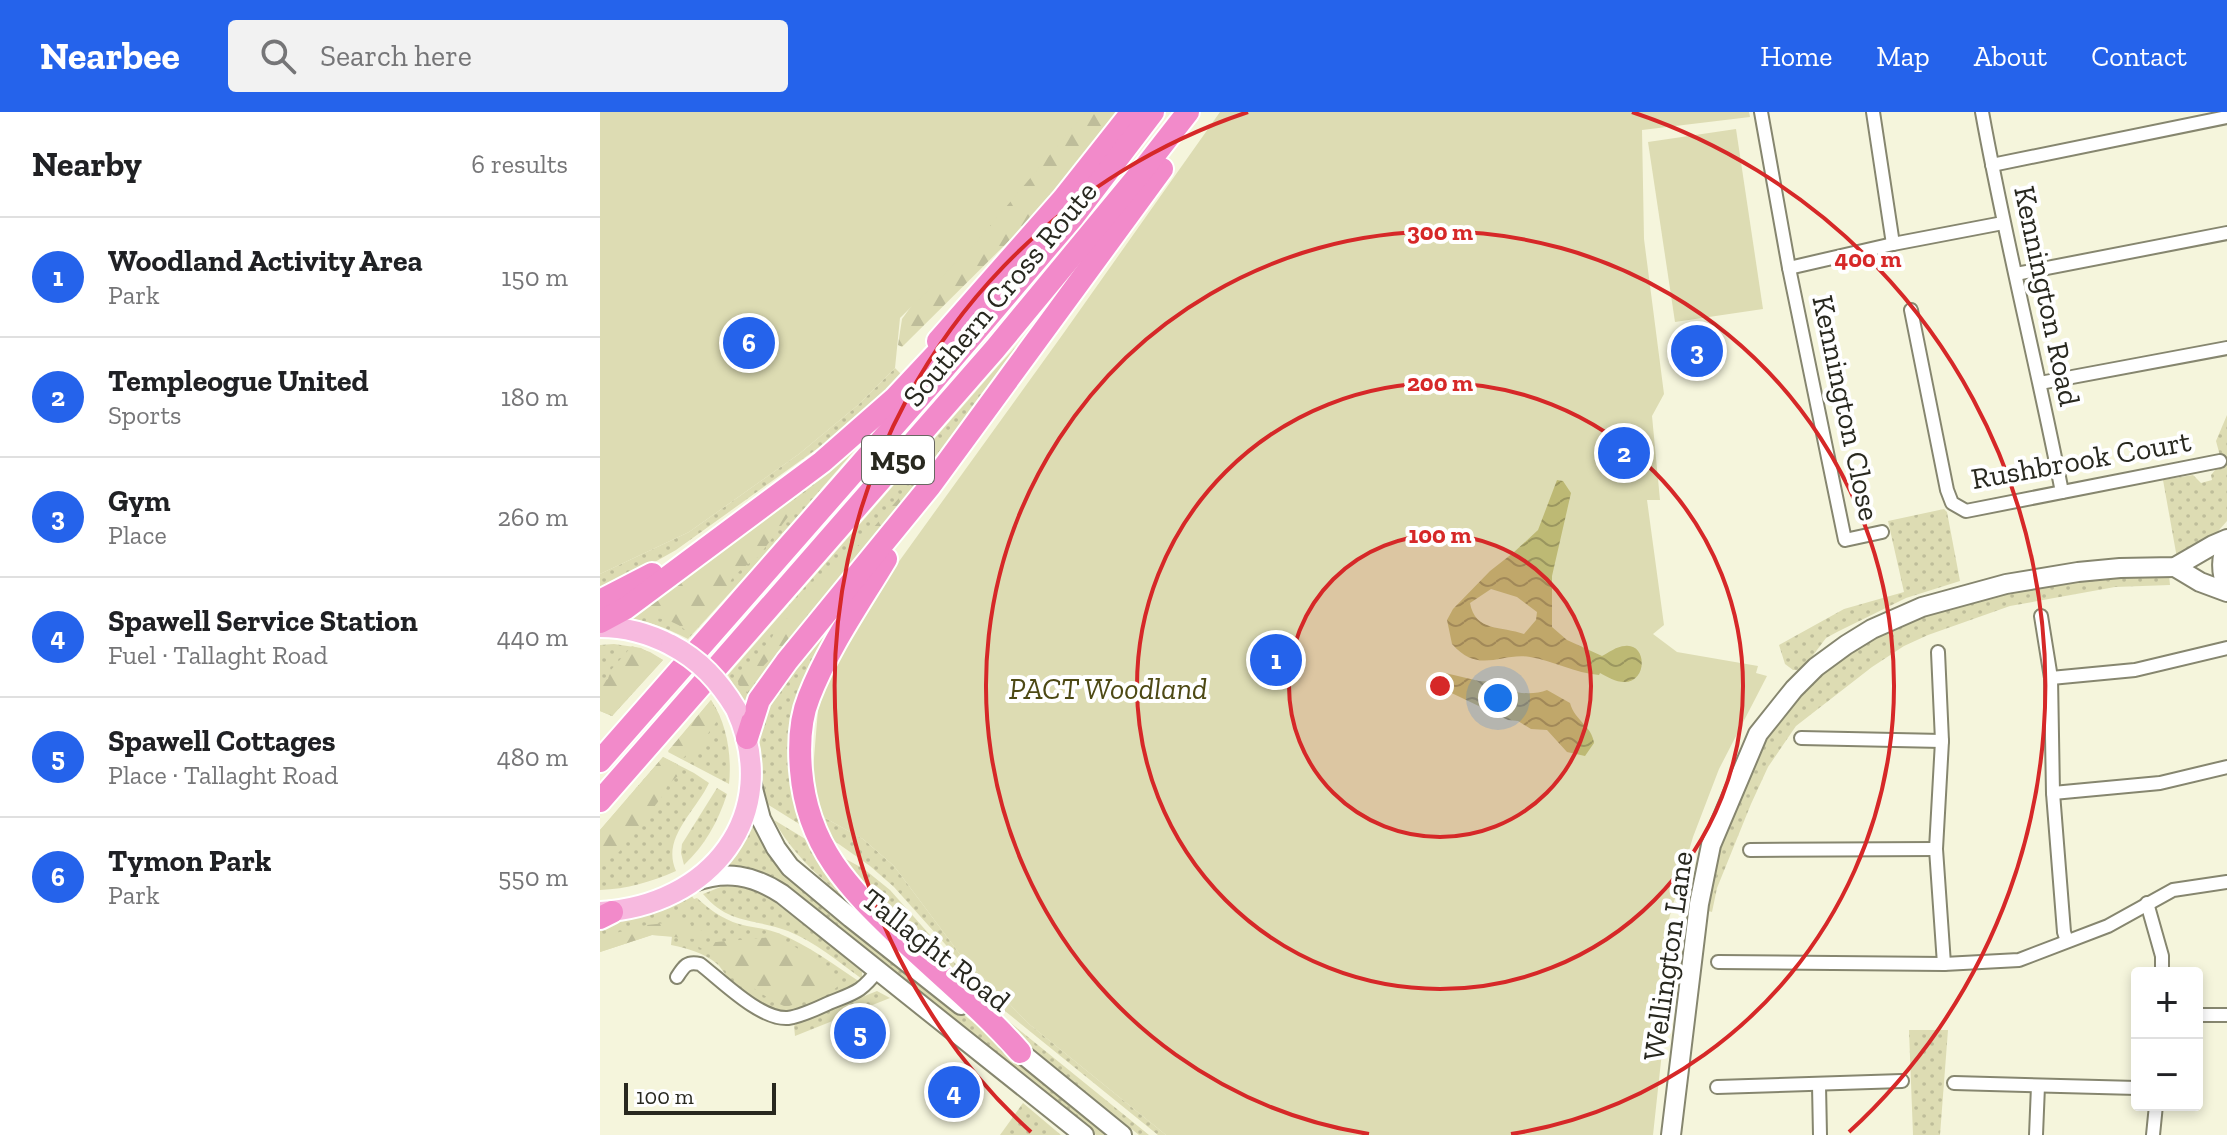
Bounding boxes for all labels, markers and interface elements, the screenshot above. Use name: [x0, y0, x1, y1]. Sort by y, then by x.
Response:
search box: [228, 20, 788, 92]
text: Nearbee: [40, 33, 180, 79]
icon: search: [256, 34, 300, 78]
text: Search here: [320, 38, 472, 74]
text: Home: [1760, 40, 1832, 73]
text: Map: [1876, 40, 1930, 73]
text: About: [1974, 40, 2047, 73]
text: Contact: [2091, 40, 2187, 73]
text: Nearby: [32, 144, 142, 185]
text: 6 results: [471, 148, 568, 180]
street label: Southern Cross Route: [895, 174, 1105, 414]
street label: Kennington Road: [2006, 183, 2088, 410]
text: 300 m: [1407, 217, 1473, 246]
text: Woodland Activity Area: [108, 243, 423, 279]
text: 400 m: [1835, 244, 1901, 273]
text: 1: [53, 261, 63, 293]
text: 150 m: [501, 261, 568, 293]
text: Park: [108, 279, 160, 311]
street label: Kennington Close: [1805, 292, 1887, 524]
pin: 6: [723, 313, 775, 373]
pin: 3: [1671, 321, 1723, 381]
text: Templeogue United: [108, 363, 369, 399]
text: 200 m: [1407, 368, 1473, 397]
text: 2: [51, 381, 65, 413]
text: 180 m: [501, 381, 568, 413]
text: Sports: [108, 399, 181, 431]
pin: 2: [1598, 423, 1650, 483]
street label: Rushbrook Court: [1968, 423, 2194, 497]
road number: M50: [862, 436, 934, 484]
text: Gym: [108, 483, 171, 519]
text: 3: [51, 501, 65, 533]
text: 260 m: [497, 501, 568, 533]
text: Place: [108, 519, 167, 551]
text: 100 m: [1409, 520, 1471, 549]
text: Spawell Service Station: [108, 603, 418, 639]
text: 4: [51, 621, 65, 653]
text: 440 m: [497, 621, 568, 653]
pin: 1: [1250, 630, 1302, 690]
text: Fuel · Tallaght Road: [108, 639, 328, 671]
park label: PACT Woodland: [1009, 671, 1207, 707]
centre of rings: [1426, 672, 1454, 700]
your location: [1478, 678, 1518, 718]
text: Spawell Cottages: [108, 723, 336, 759]
text: 5: [51, 741, 65, 773]
text: 480 m: [497, 741, 568, 773]
text: Place · Tallaght Road: [108, 759, 338, 791]
text: Tymon Park: [108, 843, 271, 879]
street label: Wellington Lane: [1635, 849, 1701, 1063]
text: 6: [51, 861, 65, 893]
text: 550 m: [498, 861, 568, 893]
text: Park: [108, 879, 160, 911]
street label: Tallaght Road: [855, 881, 1018, 1019]
map controls: [2131, 967, 2203, 1111]
button: +: [2131, 967, 2203, 1039]
pin: 5: [834, 1003, 886, 1063]
button: −: [2131, 1039, 2203, 1111]
pin: 4: [928, 1062, 980, 1122]
scale bar: [624, 1079, 776, 1115]
text: 100 m: [636, 1083, 694, 1110]

